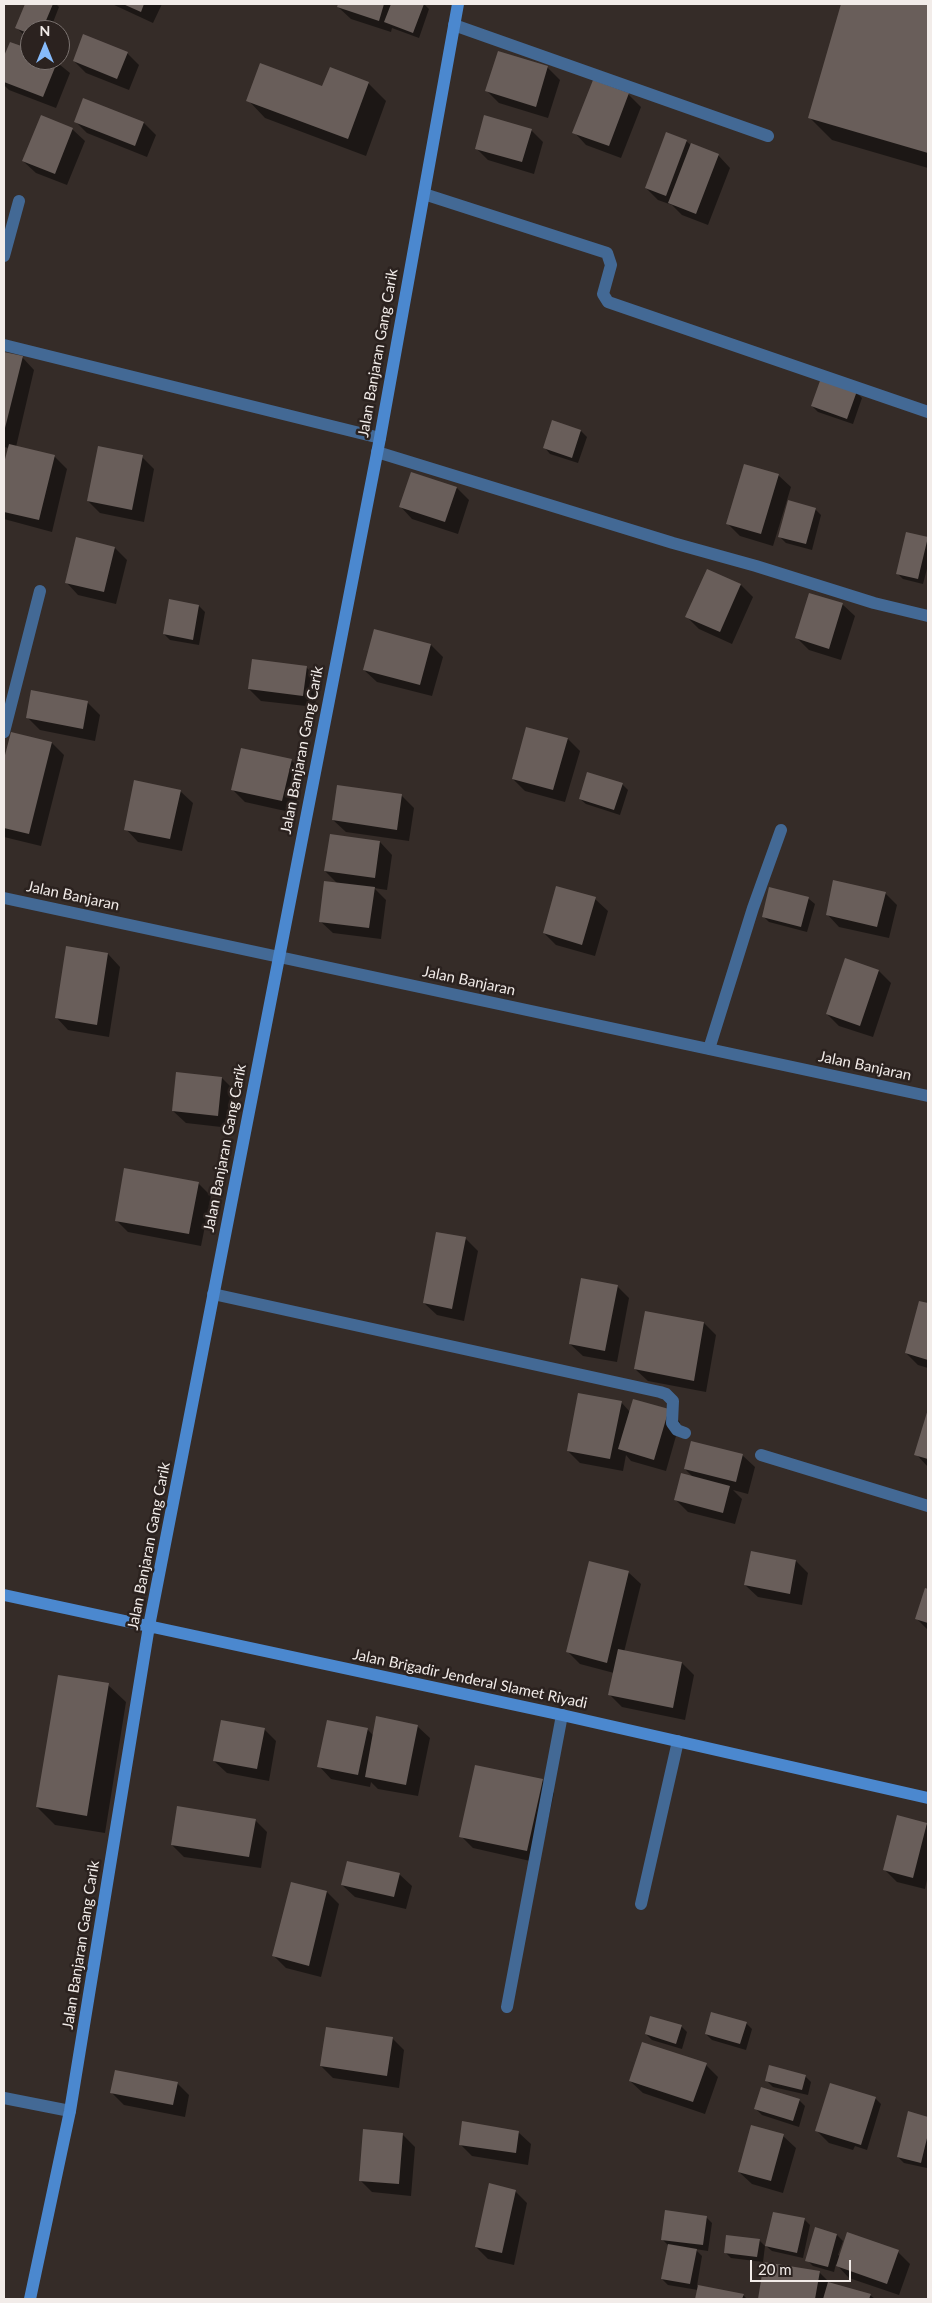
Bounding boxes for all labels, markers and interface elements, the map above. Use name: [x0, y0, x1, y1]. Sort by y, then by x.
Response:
north arrow: [20, 20, 70, 70]
text: N: [40, 22, 50, 39]
street label: Jalan Banjaran Gang Carik: [354, 267, 402, 439]
street label: Jalan Banjaran Gang Carik: [277, 665, 327, 835]
street label: Jalan Banjaran: [25, 877, 121, 915]
street label: Jalan Banjaran: [421, 962, 517, 1000]
street label: Jalan Banjaran: [817, 1047, 913, 1085]
street label: Jalan Banjaran Gang Carik: [200, 1063, 250, 1233]
street label: Jalan Banjaran Gang Carik: [124, 1461, 174, 1631]
street label: Jalan Brigadir Jenderal Slamet Riyadi: [351, 1645, 589, 1713]
street label: Jalan Banjaran Gang Carik: [59, 1859, 103, 2031]
scale bar: [752, 2250, 853, 2282]
text: 20 m: [758, 2260, 792, 2278]

